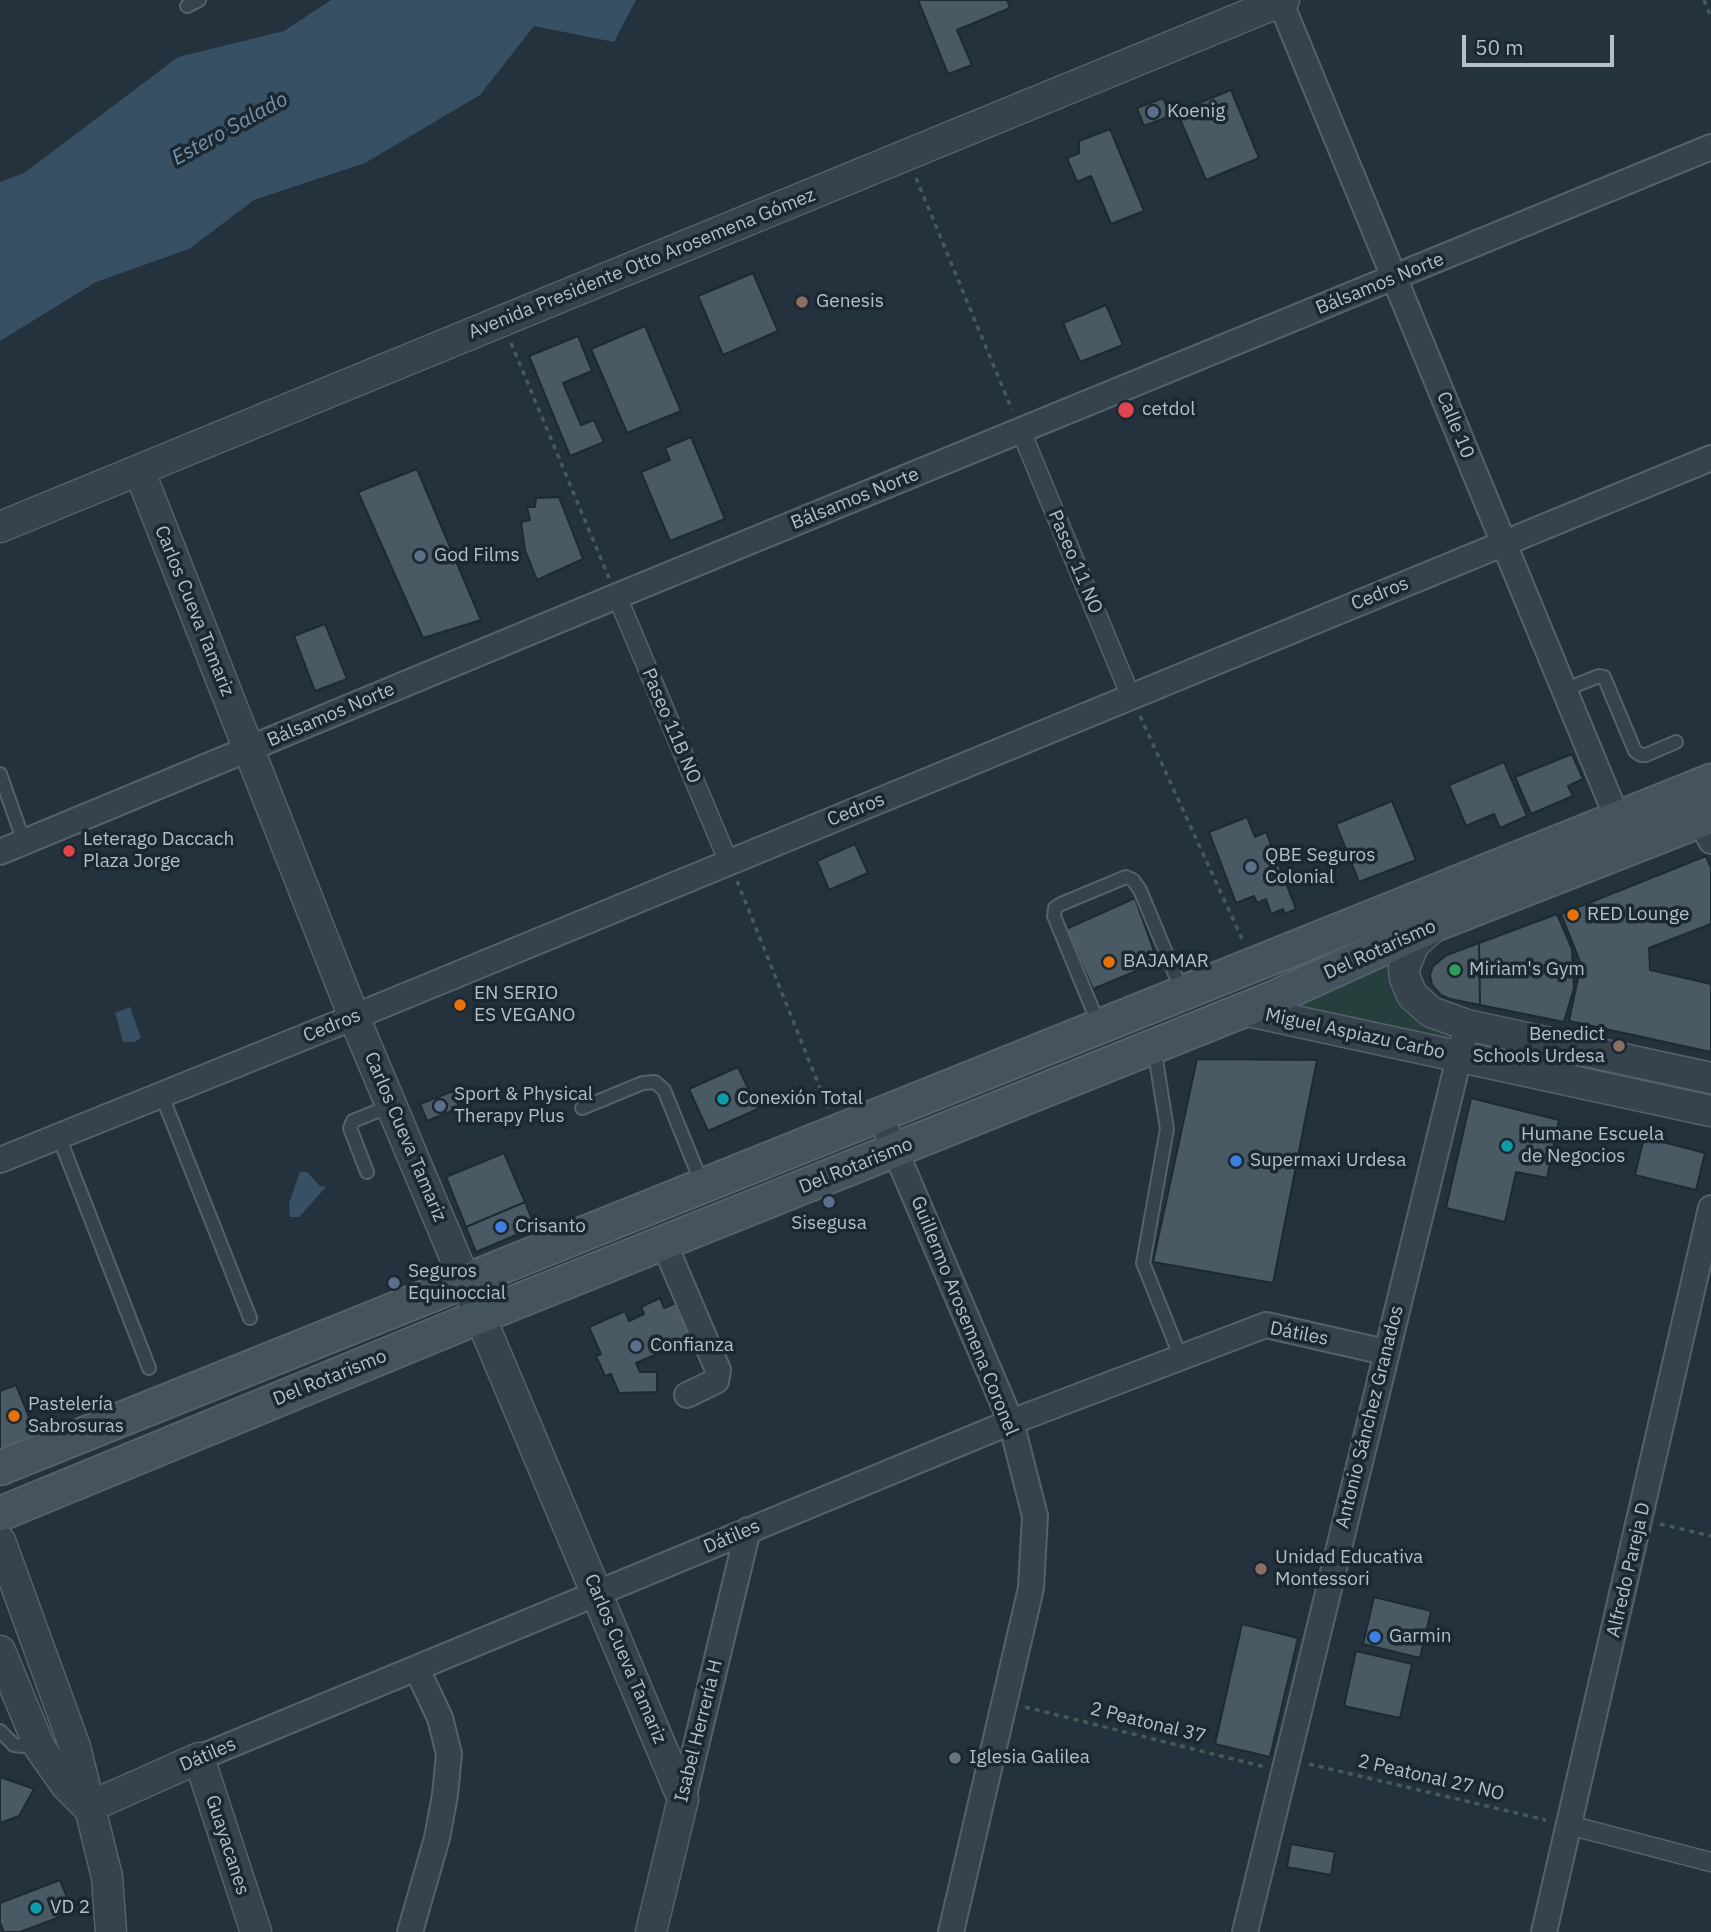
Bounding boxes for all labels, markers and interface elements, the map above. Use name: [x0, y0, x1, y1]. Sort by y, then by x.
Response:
scale bar: [1466, 21, 1618, 65]
text: 50 m: [1475, 33, 1524, 61]
water label: Estero Salado: [168, 87, 292, 171]
place label: Koenig: [1167, 101, 1225, 123]
marker: Koenig: [1145, 104, 1161, 120]
street label: Avenida Presidente Otto Arosemena Gómez: [465, 184, 819, 344]
street label: Bálsamos Norte: [1313, 248, 1447, 320]
place label: Genesis: [816, 291, 884, 313]
marker: Genesis: [794, 294, 810, 310]
street label: Calle 10: [1431, 388, 1479, 462]
place label: cetdol: [1142, 399, 1195, 421]
marker: cetdol: [1116, 400, 1136, 420]
street label: Bálsamos Norte: [788, 463, 922, 535]
street label: Paseo 11 NO: [1043, 507, 1107, 617]
street label: Carlos Cueva Tamariz: [149, 522, 239, 700]
place label: God Films: [434, 545, 520, 567]
marker: God Films: [412, 548, 428, 564]
street label: Cedros: [1348, 572, 1412, 616]
street label: Paseo 11B NO: [637, 665, 705, 787]
street label: Bálsamos Norte: [264, 678, 398, 752]
street label: Cedros: [824, 788, 888, 832]
place label: Leterago Daccach Plaza Jorge: [83, 829, 234, 873]
marker: Leterago Daccach Plaza Jorge: [61, 843, 77, 859]
place label: QBE Seguros Colonial: [1265, 845, 1375, 889]
marker: QBE Seguros Colonial: [1243, 859, 1259, 875]
place label: RED Lounge: [1587, 904, 1689, 926]
marker: RED Lounge: [1565, 907, 1581, 923]
street label: Del Rotarismo: [1320, 915, 1440, 985]
place label: BAJAMAR: [1123, 951, 1209, 973]
marker: BAJAMAR: [1101, 954, 1117, 970]
place label: Miriam's Gym: [1469, 959, 1585, 981]
marker: Miriam's Gym: [1447, 962, 1463, 978]
place label: EN SERIO ES VEGANO: [474, 983, 576, 1027]
marker: EN SERIO ES VEGANO: [452, 997, 468, 1013]
street label: Cedros: [300, 1004, 364, 1048]
street label: Miguel Aspiazu Carbo: [1263, 1004, 1447, 1064]
place label: Benedict Schools Urdesa: [1473, 1024, 1605, 1068]
marker: Benedict Schools Urdesa: [1611, 1038, 1627, 1054]
street label: Carlos Cueva Tamariz: [359, 1049, 451, 1225]
place label: Sport & Physical Therapy Plus: [454, 1084, 593, 1128]
place label: Conexión Total: [737, 1088, 863, 1110]
marker: Conexión Total: [715, 1091, 731, 1107]
marker: Sport & Physical Therapy Plus: [432, 1098, 448, 1114]
place label: Humane Escuela de Negocios: [1521, 1124, 1664, 1168]
street label: Del Rotarismo: [796, 1133, 916, 1199]
marker: Humane Escuela de Negocios: [1499, 1138, 1515, 1154]
place label: Supermaxi Urdesa: [1250, 1150, 1406, 1172]
marker: Supermaxi Urdesa: [1228, 1153, 1244, 1169]
street label: Guillermo Arosemena Coronel: [905, 1193, 1023, 1439]
marker: Sisegusa: [821, 1194, 837, 1210]
place label: Sisegusa: [791, 1213, 867, 1235]
place label: Crisanto: [515, 1216, 586, 1238]
marker: Crisanto: [493, 1219, 509, 1235]
place label: Seguros Equinoccial: [408, 1261, 506, 1305]
marker: Seguros Equinoccial: [386, 1275, 402, 1291]
street label: Antonio Sánchez Granados: [1331, 1303, 1409, 1531]
street label: Dátiles: [1268, 1317, 1330, 1351]
place label: Confianza: [650, 1335, 734, 1357]
marker: Confianza: [628, 1338, 644, 1354]
street label: Del Rotarismo: [270, 1345, 390, 1411]
place label: Pastelería Sabrosuras: [28, 1394, 124, 1438]
marker: Pastelería Sabrosuras: [6, 1408, 22, 1424]
street label: Alfredo Pareja D: [1602, 1500, 1656, 1640]
street label: Dátiles: [700, 1515, 764, 1559]
place label: Unidad Educativa Montessori: [1275, 1547, 1423, 1591]
marker: Unidad Educativa Montessori: [1253, 1561, 1269, 1577]
street label: Carlos Cueva Tamariz: [579, 1571, 671, 1747]
place label: Garmin: [1389, 1626, 1451, 1648]
marker: Garmin: [1367, 1629, 1383, 1645]
street label: Isabel Herrería H: [670, 1657, 728, 1805]
street label: 2 Peatonal 37: [1088, 1698, 1208, 1748]
street label: Dátiles: [176, 1733, 240, 1777]
place label: Iglesia Galilea: [969, 1747, 1090, 1769]
marker: Iglesia Galilea: [947, 1750, 963, 1766]
street label: 2 Peatonal 27 NO: [1356, 1750, 1506, 1806]
street label: Guayacanes: [200, 1792, 254, 1898]
place label: VD 2: [50, 1897, 90, 1919]
marker: VD 2: [28, 1900, 44, 1916]

